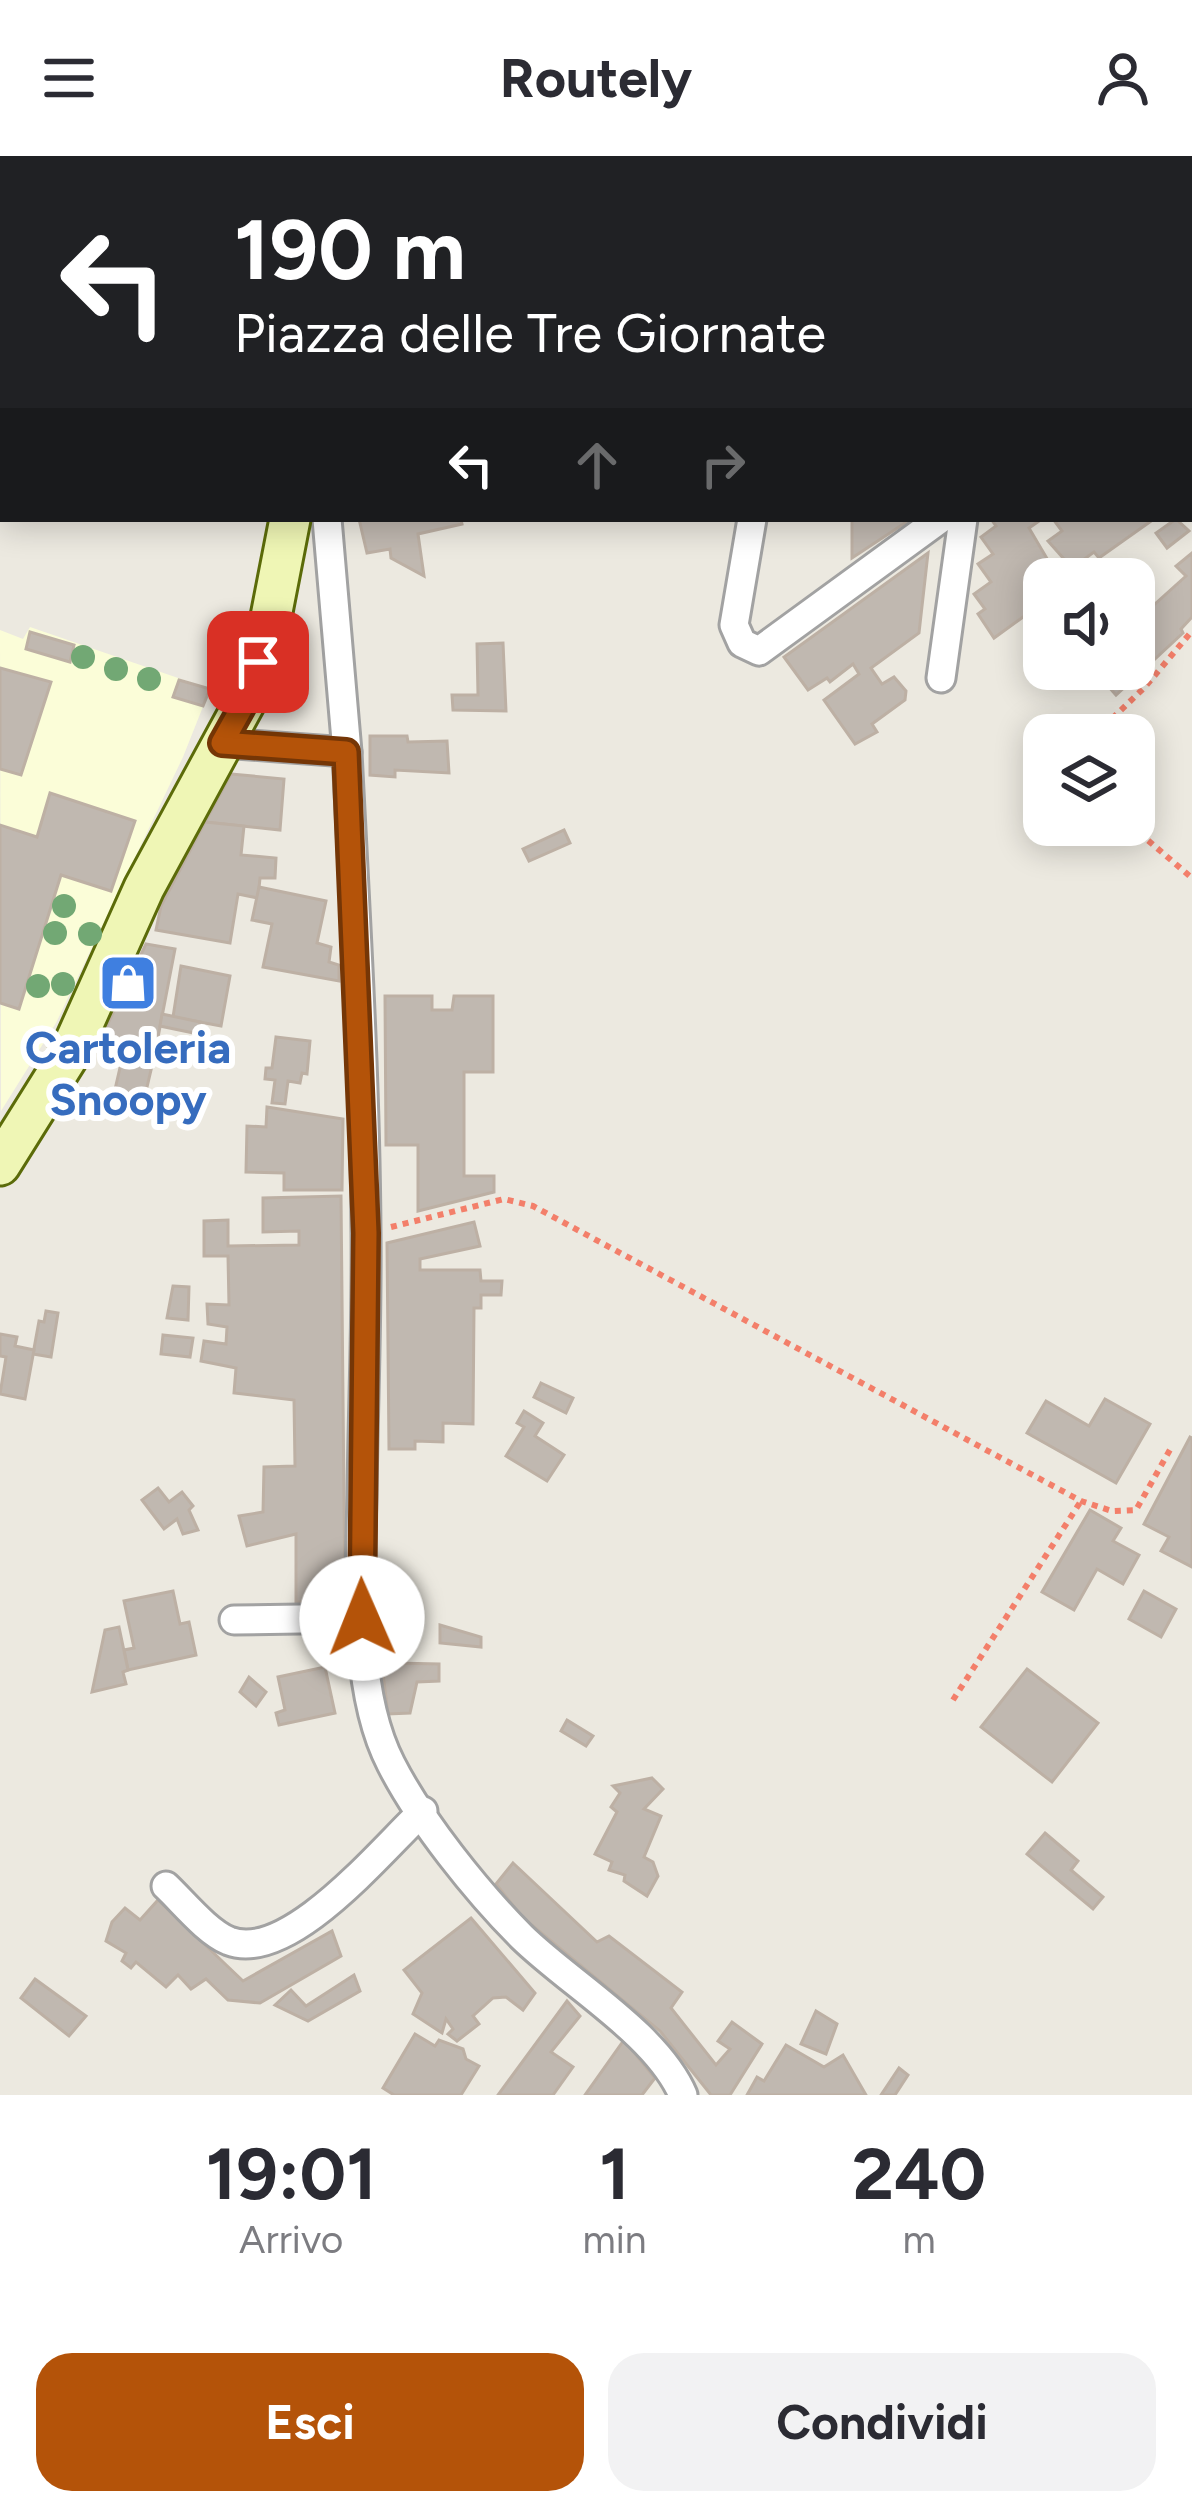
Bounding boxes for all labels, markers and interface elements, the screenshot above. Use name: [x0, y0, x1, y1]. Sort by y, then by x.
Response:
icon: menu: [36, 45, 102, 111]
icon: person: [1090, 45, 1156, 111]
text: Routely: [500, 46, 692, 111]
text: 190 m: [234, 199, 466, 300]
icon: left: [36, 204, 192, 360]
text: Piazza delle Tre Giornate: [234, 301, 826, 366]
icon: left: [438, 432, 504, 498]
icon: ahead: [564, 432, 630, 498]
icon: right: [690, 432, 756, 498]
map controls: [1023, 558, 1155, 846]
button: sound: [1023, 558, 1155, 690]
pin: [207, 611, 309, 713]
icon: arrive: [225, 629, 291, 695]
button: layers: [1023, 714, 1155, 846]
shop icon: Cartoleria Snoopy: [97, 952, 159, 1014]
place label: Cartoleria Snoopy: [25, 1020, 231, 1126]
position arrow: [299, 1555, 425, 1681]
text: 19:01: [206, 2131, 377, 2217]
text: 1: [599, 2131, 630, 2217]
text: 240: [852, 2131, 986, 2217]
text: Arrivo: [239, 2216, 343, 2263]
text: min: [582, 2216, 646, 2263]
text: m: [903, 2216, 936, 2263]
button: Esci: [36, 2353, 584, 2491]
button: Condividi: [608, 2353, 1156, 2491]

